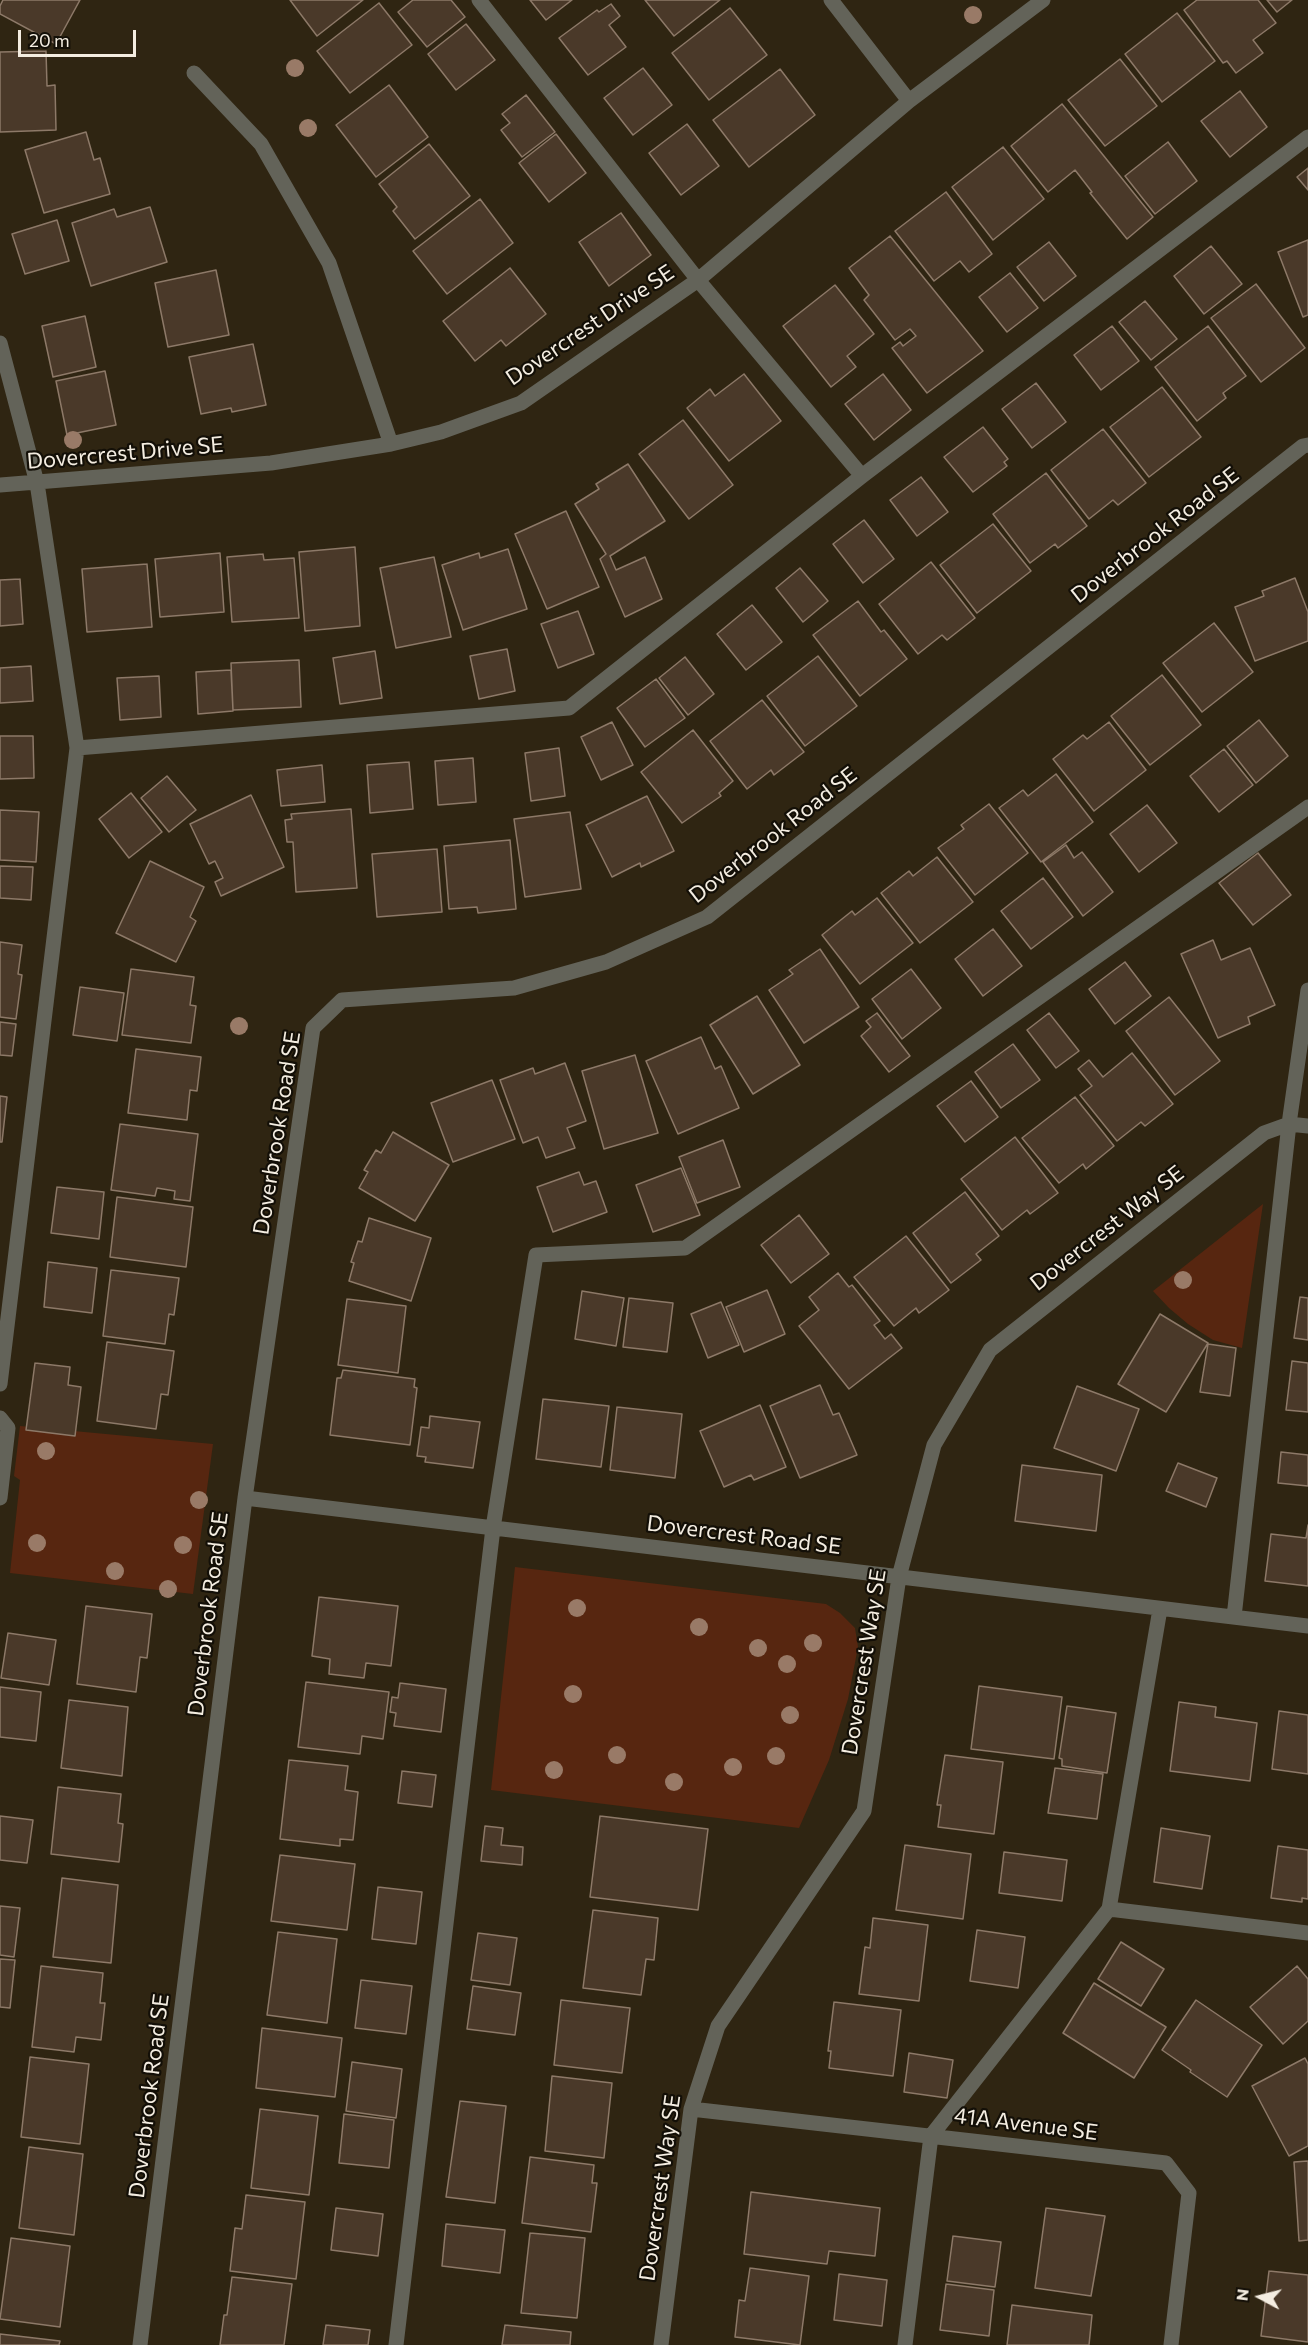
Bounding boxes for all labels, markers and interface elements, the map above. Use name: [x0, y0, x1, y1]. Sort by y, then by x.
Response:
scale bar: [21, 18, 140, 56]
text: 20 m: [29, 29, 70, 51]
street label: Dovercrest Drive SE: [501, 259, 679, 391]
street label: Dovercrest Drive SE: [26, 431, 224, 475]
street label: Doverbrook Road SE: [1066, 461, 1244, 609]
street label: Doverbrook Road SE: [684, 761, 862, 909]
street label: Doverbrook Road SE: [248, 1029, 306, 1237]
street label: Dovercrest Way SE: [1025, 1160, 1189, 1296]
street label: Doverbrook Road SE: [182, 1510, 234, 1718]
street label: Dovercrest Road SE: [645, 1510, 843, 1560]
street label: Dovercrest Way SE: [836, 1567, 892, 1757]
street label: Doverbrook Road SE: [123, 1992, 175, 2200]
street label: Dovercrest Way SE: [634, 2093, 686, 2283]
street label: 41A Avenue SE: [953, 2102, 1099, 2146]
north arrow: [1230, 2267, 1290, 2327]
text: N: [1231, 2288, 1252, 2302]

